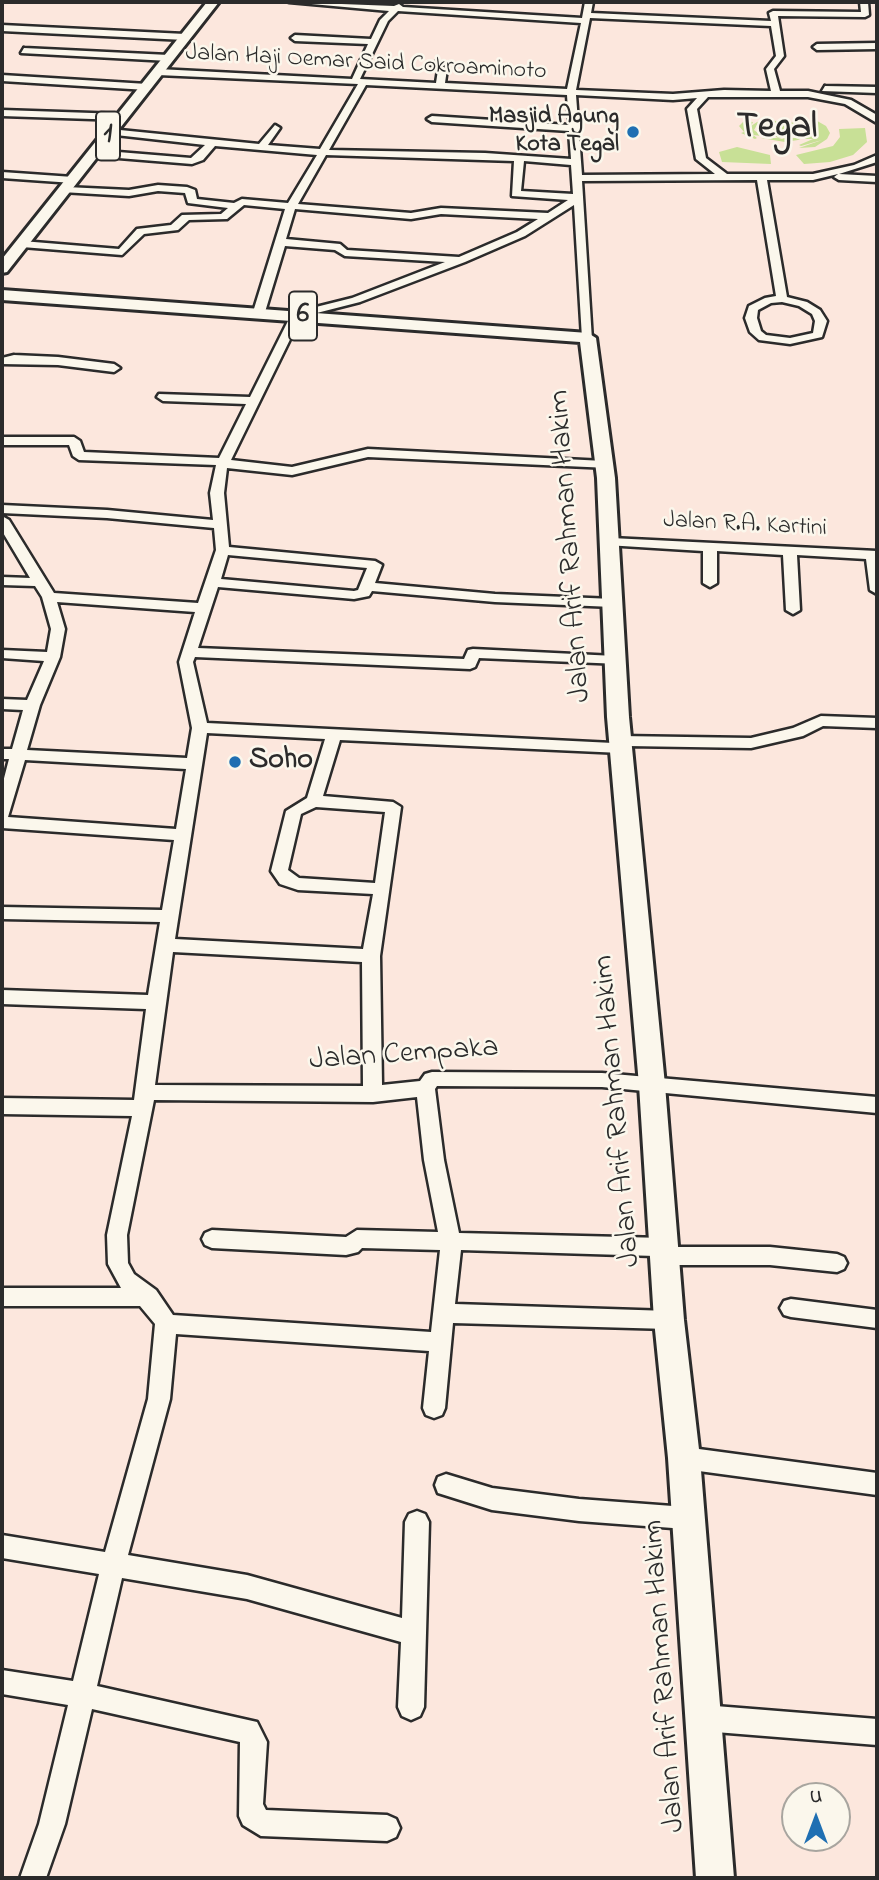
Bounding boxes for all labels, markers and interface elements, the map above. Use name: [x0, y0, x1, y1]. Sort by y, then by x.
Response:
street label: Jalan Haji Oemar Said Cokroaminoto: [185, 40, 547, 88]
place label: Masjid Agung Kota Tegal: [489, 104, 619, 160]
district label: Tegal: [737, 108, 817, 152]
road number: 1: [96, 111, 120, 160]
marker: Masjid Agung Kota Tegal: [625, 124, 641, 140]
road number: 6: [289, 292, 317, 340]
street label: Jalan Arif Rahman Hakim: [543, 389, 601, 703]
street label: Jalan R.A. Kartini: [662, 507, 828, 545]
place label: Soho: [249, 744, 313, 780]
marker: Soho: [227, 754, 243, 770]
street label: Jalan Arif Rahman Hakim: [587, 953, 651, 1269]
street label: Jalan Cempaka: [308, 1031, 500, 1081]
street label: Jalan Arif Rahman Hakim: [637, 1519, 695, 1833]
north arrow: [781, 1782, 851, 1852]
text: U: [810, 1784, 822, 1811]

